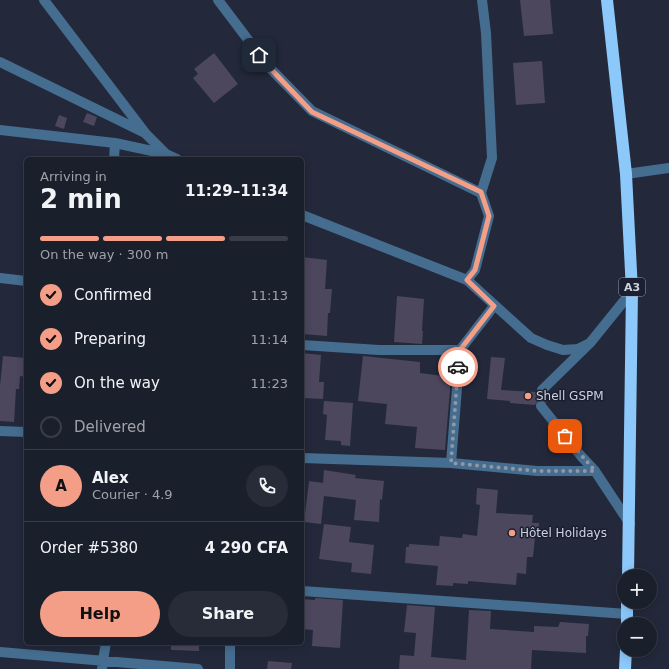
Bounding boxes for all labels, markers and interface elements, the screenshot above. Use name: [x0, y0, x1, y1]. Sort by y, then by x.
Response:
pin: [242, 38, 276, 72]
icon: home: [248, 44, 270, 66]
text: Arriving in: [40, 169, 107, 184]
text: 11:29–11:34: [185, 182, 288, 200]
text: 2 min: [40, 184, 122, 214]
text: On the way · 300 m: [40, 247, 168, 262]
road number: A3: [619, 278, 645, 296]
icon: check: [40, 284, 62, 306]
text: Confirmed: [74, 286, 152, 304]
text: 11:13: [251, 288, 288, 303]
icon: check: [40, 328, 62, 350]
text: Preparing: [74, 330, 146, 348]
text: 11:14: [251, 332, 288, 347]
courier: [438, 347, 478, 387]
icon: car: [447, 356, 469, 378]
icon: check: [40, 372, 62, 394]
text: On the way: [74, 374, 160, 392]
text: 11:23: [251, 376, 288, 391]
place label: Shell GSPM: [536, 389, 604, 403]
marker: Shell GSPM: [523, 391, 533, 401]
text: Delivered: [74, 418, 146, 436]
pin: [548, 419, 582, 453]
icon: bag: [554, 425, 576, 447]
button: phone: [246, 465, 288, 507]
text: Alex: [92, 469, 129, 487]
text: A: [55, 477, 67, 495]
text: Courier · 4.9: [92, 487, 173, 502]
place label: Hôtel Holidays: [520, 526, 607, 540]
marker: Hôtel Holidays: [507, 528, 517, 538]
text: Order #5380: [40, 539, 138, 557]
text: 4 290 CFA: [205, 539, 288, 557]
map controls: [617, 569, 657, 657]
button: +: [617, 569, 657, 609]
button: Help: [40, 591, 160, 637]
button: Share: [168, 591, 288, 637]
button: −: [617, 617, 657, 657]

